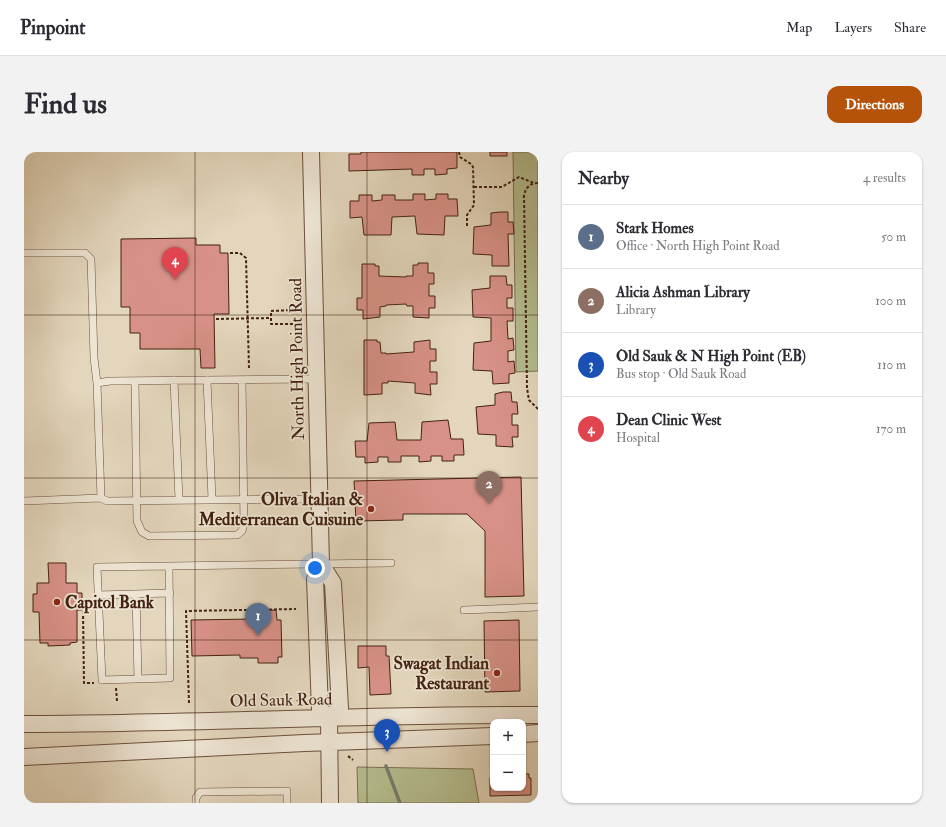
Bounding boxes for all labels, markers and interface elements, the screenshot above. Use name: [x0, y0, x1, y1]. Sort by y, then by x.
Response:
text: Pinpoint: [20, 16, 85, 40]
text: Map: [786, 19, 812, 36]
text: Layers: [834, 19, 872, 36]
text: Share: [894, 19, 926, 36]
button: Directions: [827, 86, 922, 123]
text: Find us: [24, 87, 107, 122]
text: Nearby: [578, 168, 629, 189]
text: 4 results: [863, 170, 906, 186]
text: Stark Homes: [616, 219, 694, 238]
text: 1: [589, 229, 593, 245]
text: 50 m: [881, 229, 906, 245]
text: Office · North High Point Road: [616, 238, 780, 254]
pin: 4: [162, 247, 188, 280]
street label: North High Point Road: [285, 277, 309, 440]
text: Alicia Ashman Library: [616, 283, 750, 302]
text: 2: [588, 293, 594, 309]
text: 100 m: [875, 293, 906, 309]
text: Library: [616, 302, 656, 318]
text: Old Sauk & N High Point (EB): [616, 347, 806, 366]
text: 3: [589, 357, 594, 373]
text: 110 m: [877, 357, 906, 373]
text: Bus stop · Old Sauk Road: [616, 366, 746, 382]
text: Dean Clinic West: [616, 411, 721, 430]
text: 4: [587, 421, 595, 437]
text: 170 m: [876, 421, 906, 437]
text: Hospital: [616, 430, 660, 446]
pin: 2: [476, 471, 502, 504]
place label: Oliva Italian & Mediterranean Cuisuine: [198, 489, 364, 530]
marker: Oliva Italian & Mediterranean Cuisuine: [366, 504, 376, 514]
your location: [305, 558, 325, 578]
place label: Capitol Bank: [65, 592, 155, 614]
marker: Capitol Bank: [52, 597, 62, 607]
pin: 1: [245, 603, 271, 636]
place label: Swagat Indian Restaurant: [394, 653, 489, 694]
marker: Swagat Indian Restaurant: [492, 668, 502, 678]
street label: Old Sauk Road: [230, 689, 333, 711]
pin: 3: [374, 719, 400, 752]
map controls: [490, 719, 526, 791]
button: +: [490, 719, 526, 755]
button: −: [490, 755, 526, 791]

